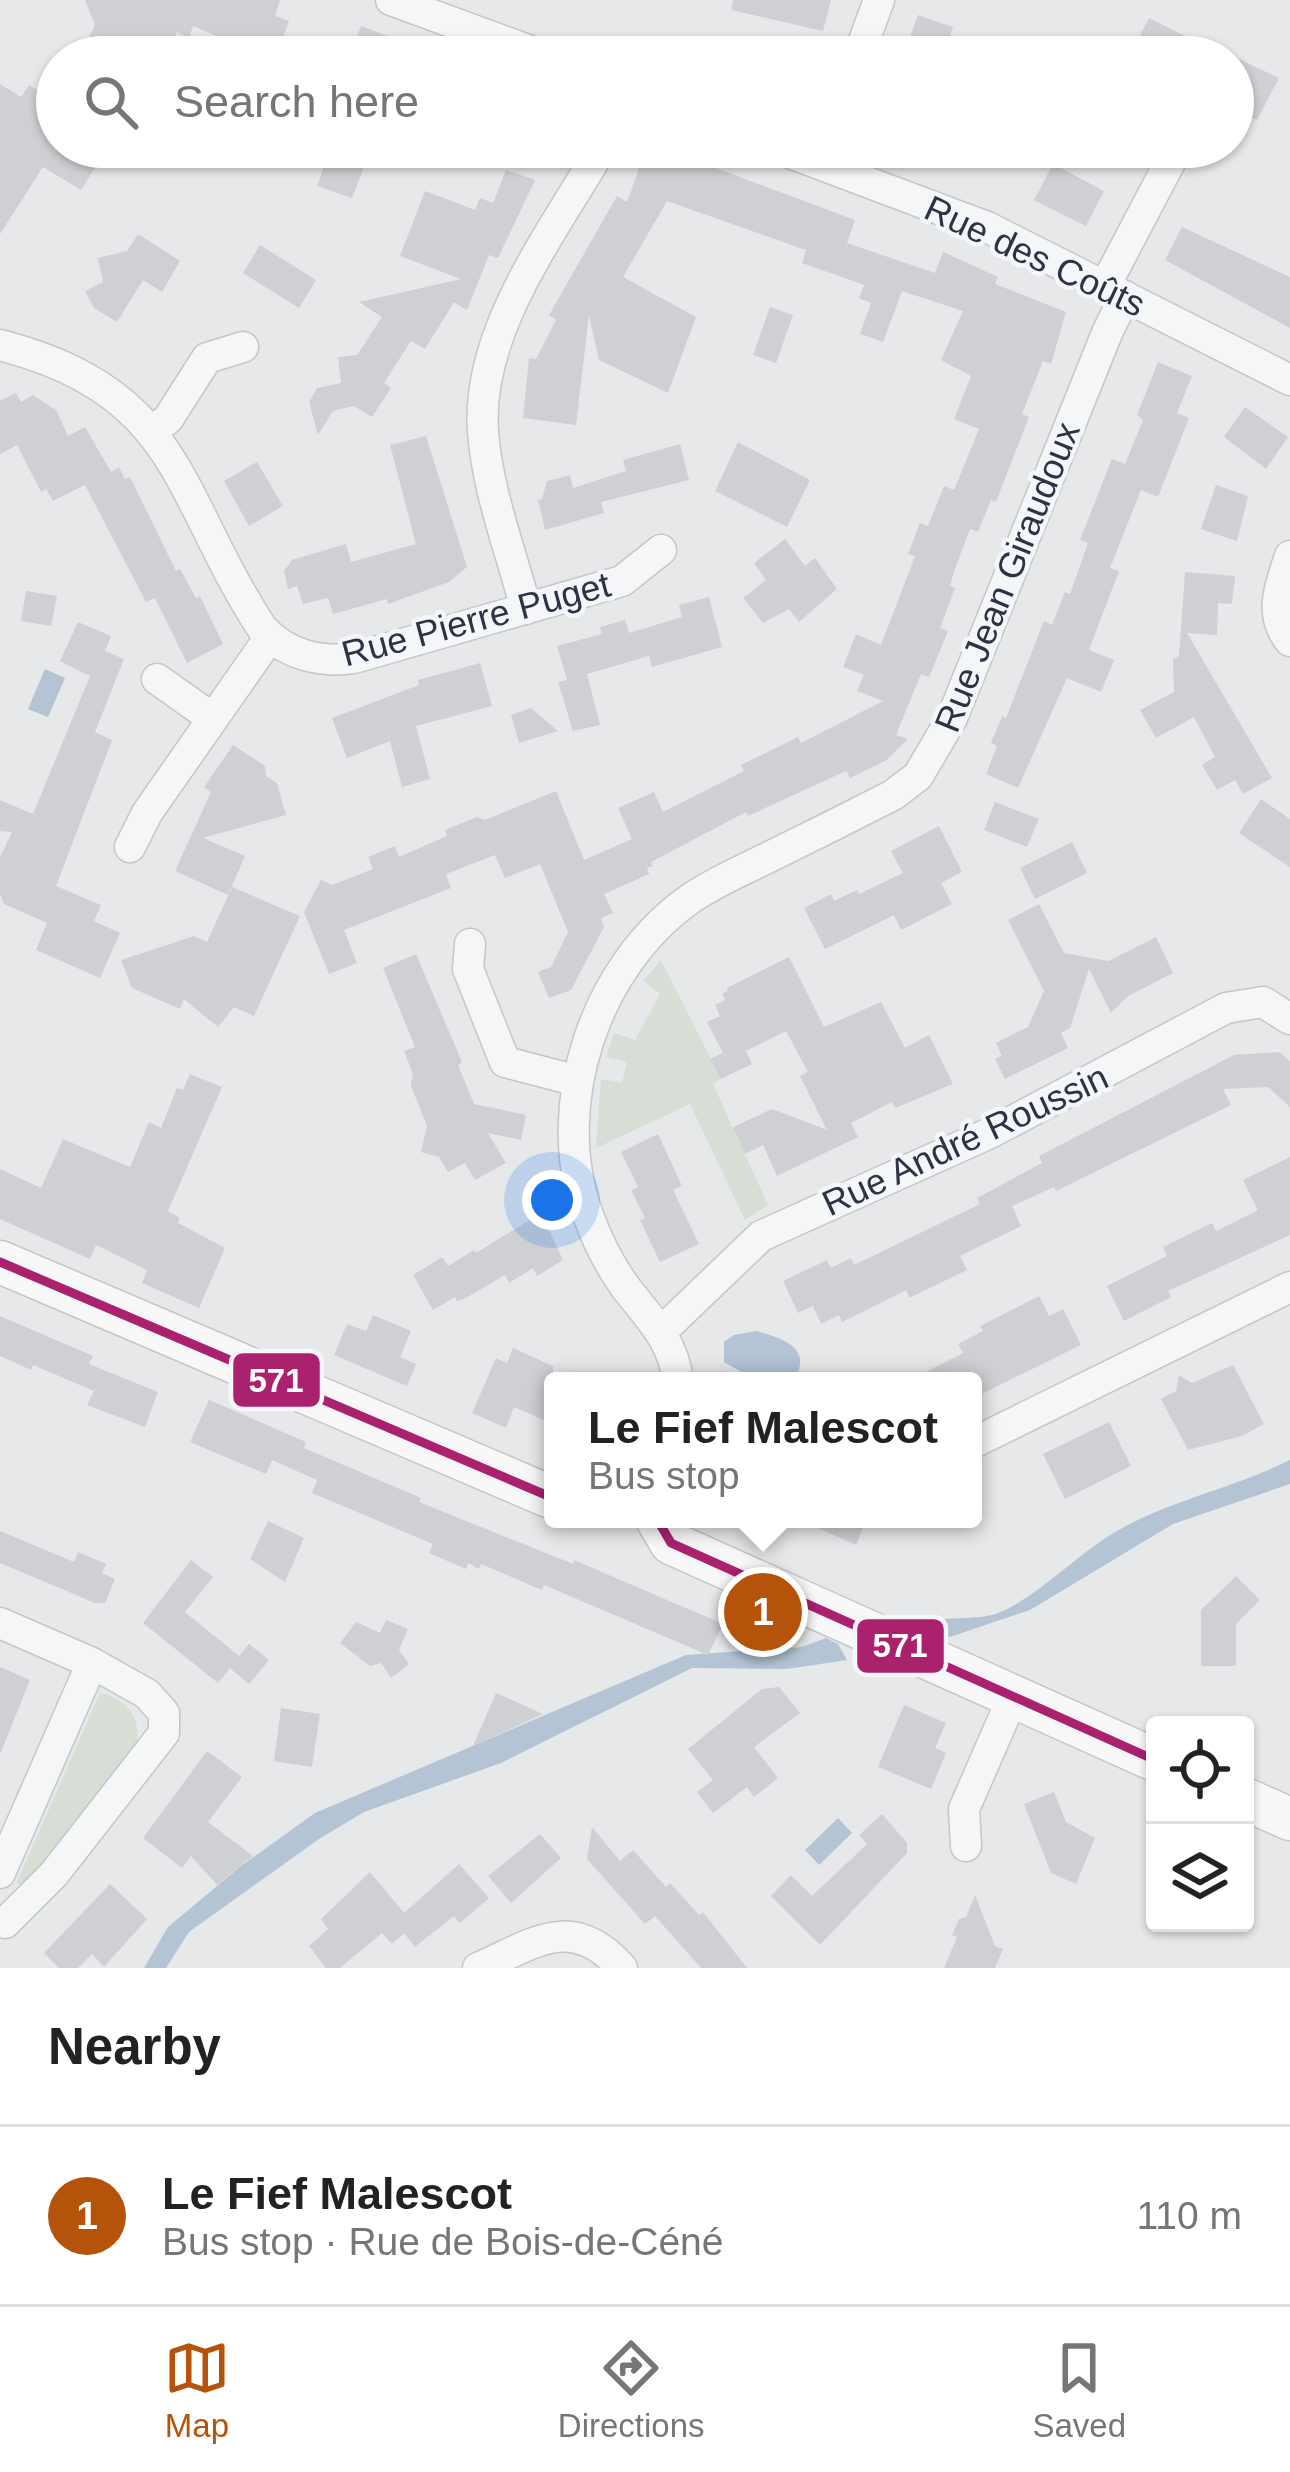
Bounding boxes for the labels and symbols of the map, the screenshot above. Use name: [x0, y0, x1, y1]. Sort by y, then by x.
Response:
street label: Rue des Coûts: [918, 187, 1152, 325]
street label: Rue Jean Giraudoux: [926, 416, 1088, 738]
street label: Rue Pierre Puget: [337, 563, 615, 675]
street label: Rue André Roussin: [816, 1056, 1114, 1224]
your location: [522, 1170, 582, 1230]
line badge: 571: [231, 1351, 322, 1409]
text: 571: [248, 1362, 304, 1399]
pin: 1: [724, 1567, 802, 1657]
line badge: 571: [855, 1617, 946, 1675]
text: 571: [872, 1627, 928, 1664]

